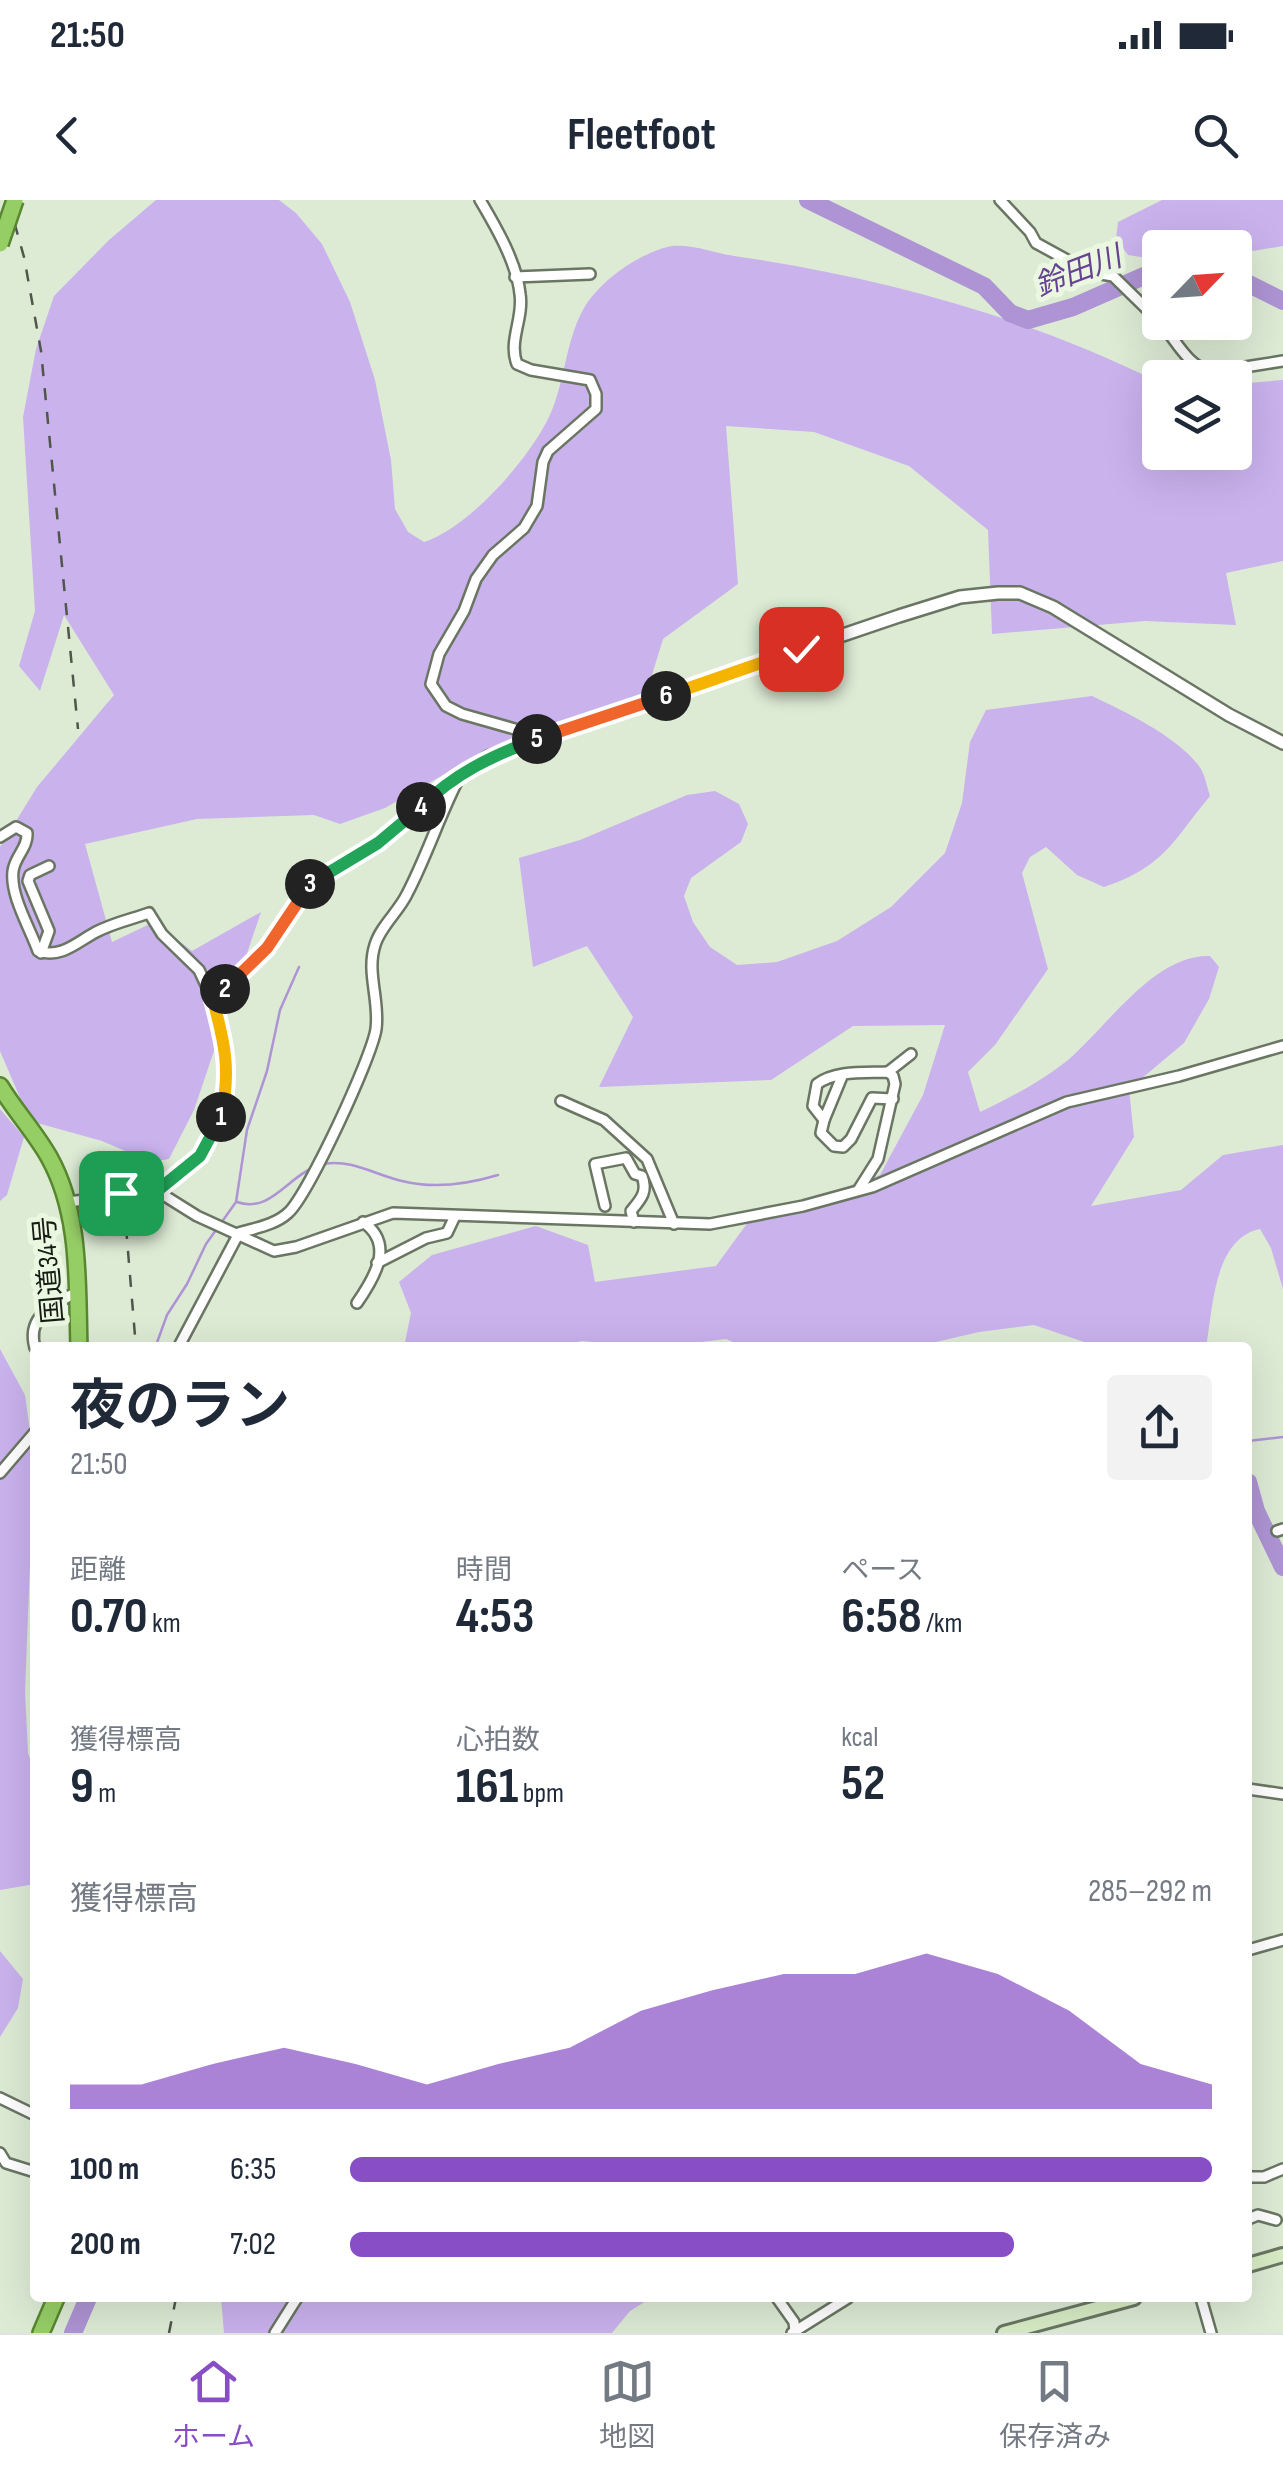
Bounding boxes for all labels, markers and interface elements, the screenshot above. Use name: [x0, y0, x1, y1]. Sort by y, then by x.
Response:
text: 21:50: [50, 13, 125, 58]
icon: back: [40, 108, 95, 163]
text: Fleetfoot: [567, 108, 716, 163]
icon: search: [1188, 108, 1243, 163]
north arrow: [1142, 230, 1252, 340]
map controls: [1142, 230, 1252, 470]
water label: 鈴田川: [1030, 238, 1130, 305]
button: layers: [1142, 360, 1252, 470]
pin: [759, 607, 844, 692]
icon: check: [774, 622, 829, 677]
pin: 6: [641, 671, 691, 721]
text: 6: [659, 679, 673, 712]
pin: 5: [512, 714, 562, 764]
text: 5: [531, 722, 543, 755]
pin: 4: [396, 782, 446, 832]
text: 4: [414, 790, 428, 823]
pin: 3: [285, 859, 335, 909]
text: 3: [304, 867, 316, 900]
pin: 2: [200, 964, 250, 1014]
text: 2: [219, 972, 231, 1005]
pin: 1: [196, 1092, 246, 1142]
text: 1: [216, 1100, 226, 1133]
pin: [79, 1151, 164, 1236]
icon: arrive: [94, 1166, 149, 1221]
street label: 国道34号: [28, 1215, 71, 1325]
text: 夜のラン: [70, 1374, 290, 1441]
button: share: [1107, 1375, 1212, 1480]
text: 21:50: [70, 1445, 128, 1484]
text: 距離: [70, 1554, 126, 1587]
text: 時間: [456, 1554, 512, 1587]
text: ペース: [841, 1554, 924, 1587]
text: 0.70: [70, 1587, 148, 1647]
text: 4:53: [456, 1587, 534, 1647]
text: 6:58: [841, 1587, 922, 1647]
text: km: [148, 1607, 181, 1640]
text: /km: [922, 1607, 963, 1640]
text: kcal: [841, 1721, 878, 1754]
text: 獲得標高: [70, 1724, 182, 1757]
text: 心拍数: [456, 1724, 540, 1757]
text: 52: [841, 1754, 885, 1814]
text: 9: [70, 1757, 94, 1817]
text: 161: [456, 1757, 518, 1817]
text: m: [94, 1777, 116, 1810]
text: bpm: [518, 1777, 564, 1810]
text: 285–292 m: [1088, 1872, 1212, 1911]
text: 獲得標高: [70, 1880, 198, 1919]
text: 100 m: [70, 2150, 139, 2189]
text: 6:35: [230, 2150, 276, 2189]
text: 200 m: [70, 2225, 141, 2264]
text: 7:02: [230, 2225, 276, 2264]
tab: ホーム: [172, 2354, 255, 2454]
tab: 地図: [599, 2354, 655, 2454]
tab: 保存済み: [999, 2354, 1111, 2454]

